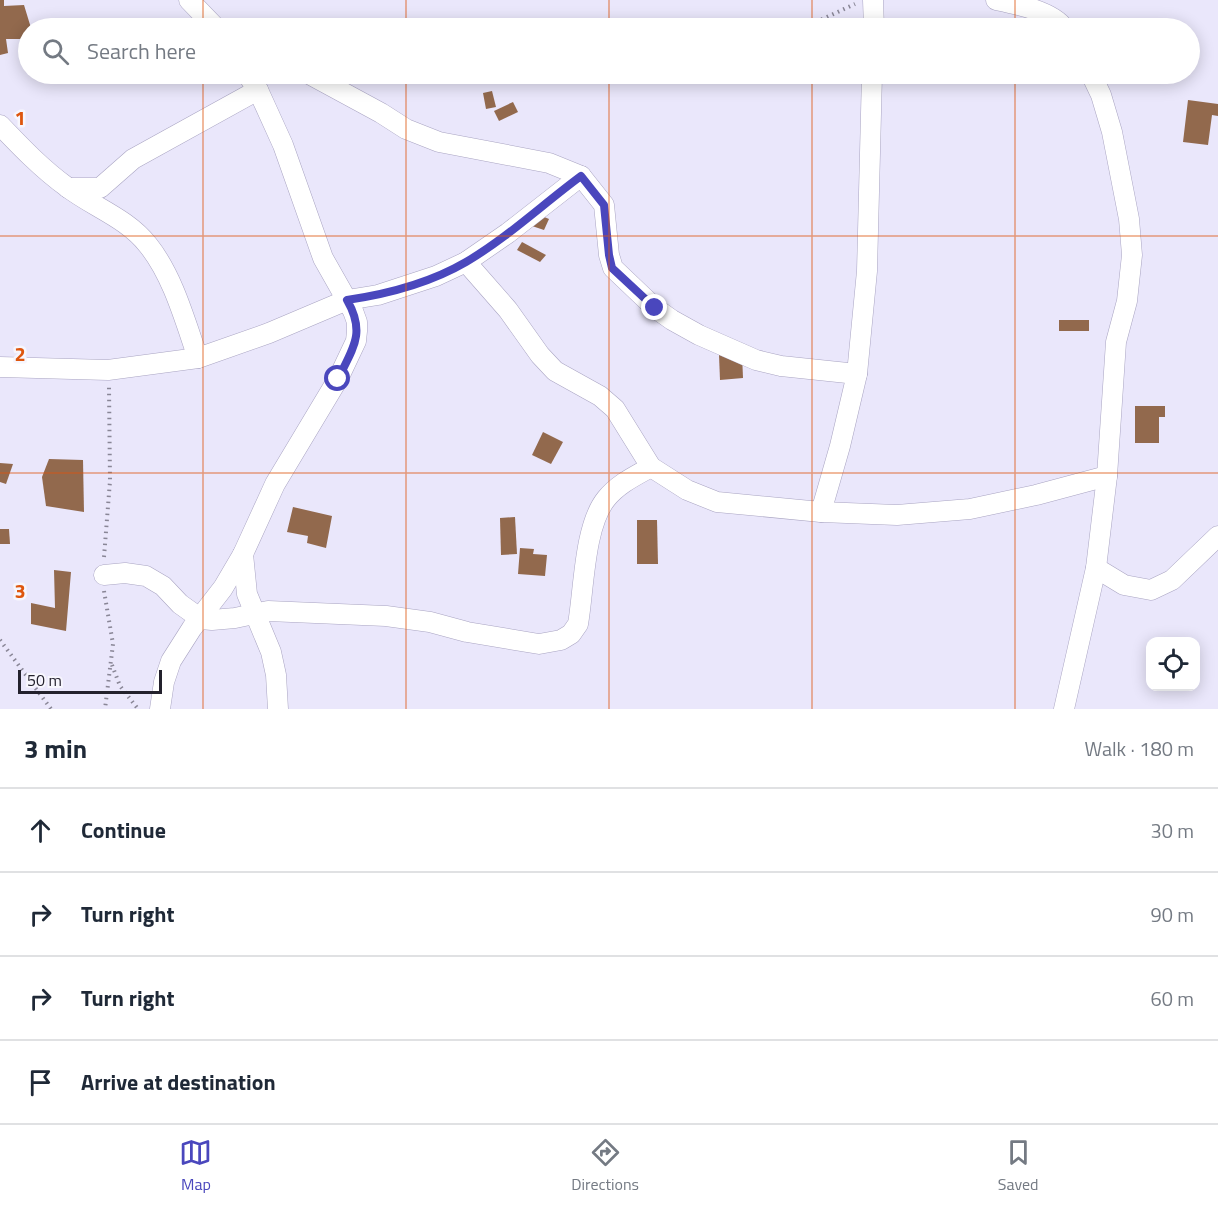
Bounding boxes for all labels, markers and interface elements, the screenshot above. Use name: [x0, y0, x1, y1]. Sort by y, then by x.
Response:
search box: [18, 18, 1200, 84]
text: Search here: [87, 34, 196, 68]
icon: search: [39, 35, 72, 68]
text: 1: [14, 102, 26, 133]
route end: [641, 294, 667, 320]
text: 2: [14, 338, 26, 369]
route start: [324, 365, 350, 391]
text: 3: [14, 575, 26, 606]
map controls: [1146, 637, 1200, 691]
button: locate: [1146, 637, 1200, 691]
scale bar: [18, 667, 162, 694]
text: 50 m: [27, 668, 62, 692]
text: 3 min: [24, 729, 87, 768]
text: Walk · 180 m: [1085, 733, 1194, 764]
text: Continue: [81, 813, 166, 847]
icon: ahead: [24, 814, 57, 847]
text: 30 m: [1150, 815, 1194, 846]
text: Turn right: [81, 897, 175, 931]
icon: right: [24, 898, 57, 931]
text: 90 m: [1150, 899, 1194, 930]
text: Turn right: [81, 981, 175, 1015]
icon: right: [24, 982, 57, 1015]
text: 60 m: [1150, 983, 1194, 1014]
text: Arrive at destination: [81, 1065, 276, 1099]
icon: arrive: [24, 1066, 57, 1099]
tab: Map: [179, 1136, 212, 1196]
tab: Directions: [571, 1136, 639, 1196]
tab: Saved: [998, 1136, 1039, 1196]

